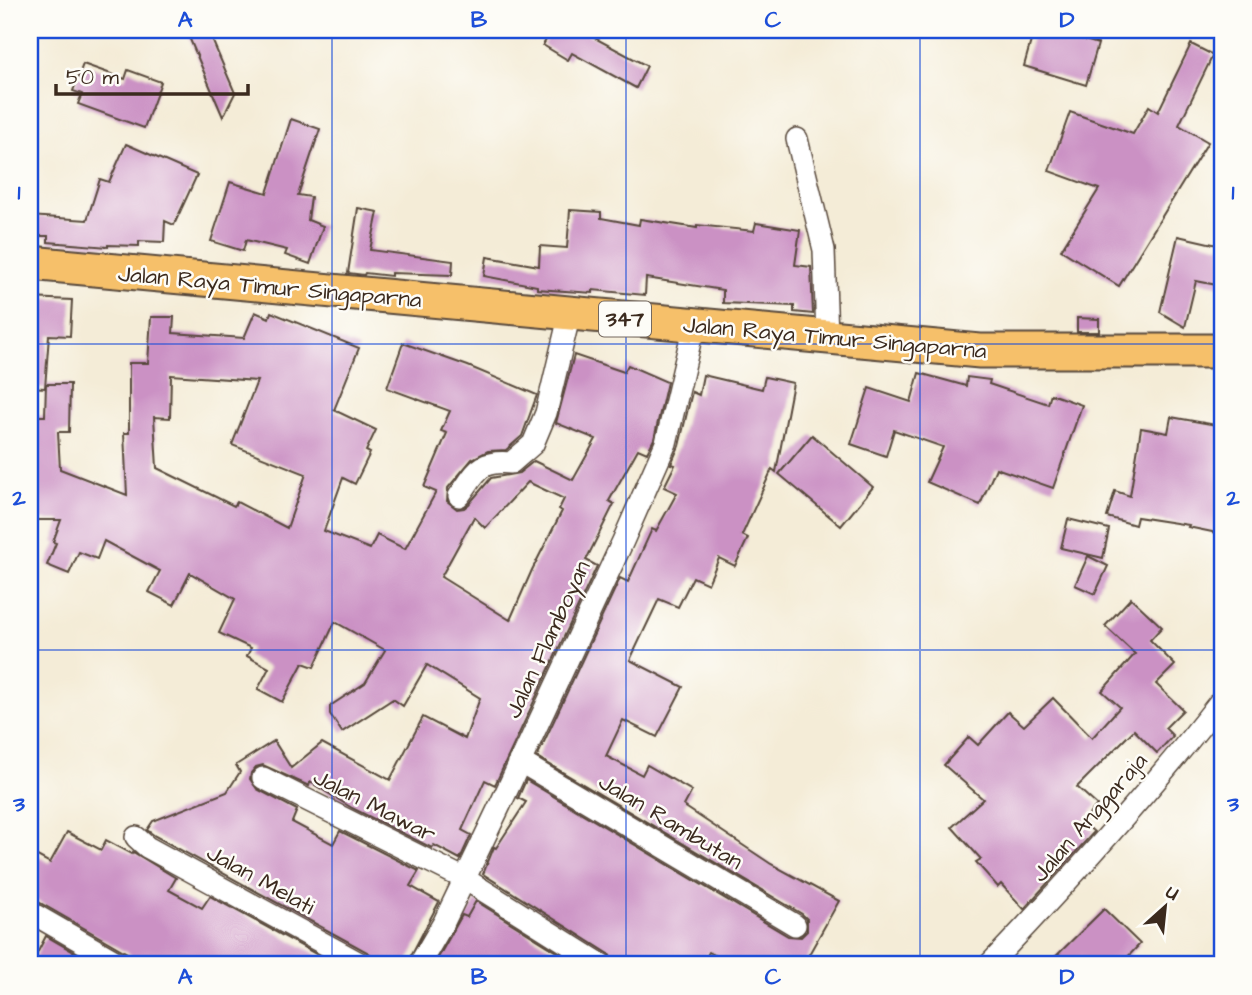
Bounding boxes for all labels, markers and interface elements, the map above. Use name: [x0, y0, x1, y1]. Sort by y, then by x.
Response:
text: A: [178, 4, 193, 36]
text: B: [471, 4, 488, 36]
text: C: [765, 4, 782, 36]
text: D: [1060, 4, 1075, 36]
scale bar: [56, 52, 248, 96]
text: 50 m: [66, 63, 120, 92]
text: 1: [18, 176, 21, 208]
text: 1: [1232, 176, 1235, 208]
street label: Jalan Raya Timur Singaparna: [117, 258, 423, 317]
road number: 347: [599, 302, 651, 336]
street label: Jalan Raya Timur Singaparna: [682, 309, 988, 368]
text: 2: [11, 482, 26, 514]
text: 2: [1225, 482, 1240, 514]
street label: Jalan Flamboyan: [497, 555, 599, 724]
street label: Jalan Anggaraja: [1025, 746, 1156, 890]
street label: Jalan Mawar: [308, 761, 442, 851]
street label: Jalan Rambutan: [592, 766, 749, 878]
text: 3: [12, 788, 25, 820]
text: 3: [1226, 788, 1239, 820]
street label: Jalan Melati: [201, 837, 321, 923]
north arrow: [1130, 872, 1200, 942]
text: U: [1161, 879, 1183, 908]
text: A: [178, 961, 193, 993]
text: B: [471, 961, 488, 993]
text: C: [765, 961, 782, 993]
text: D: [1060, 961, 1075, 993]

